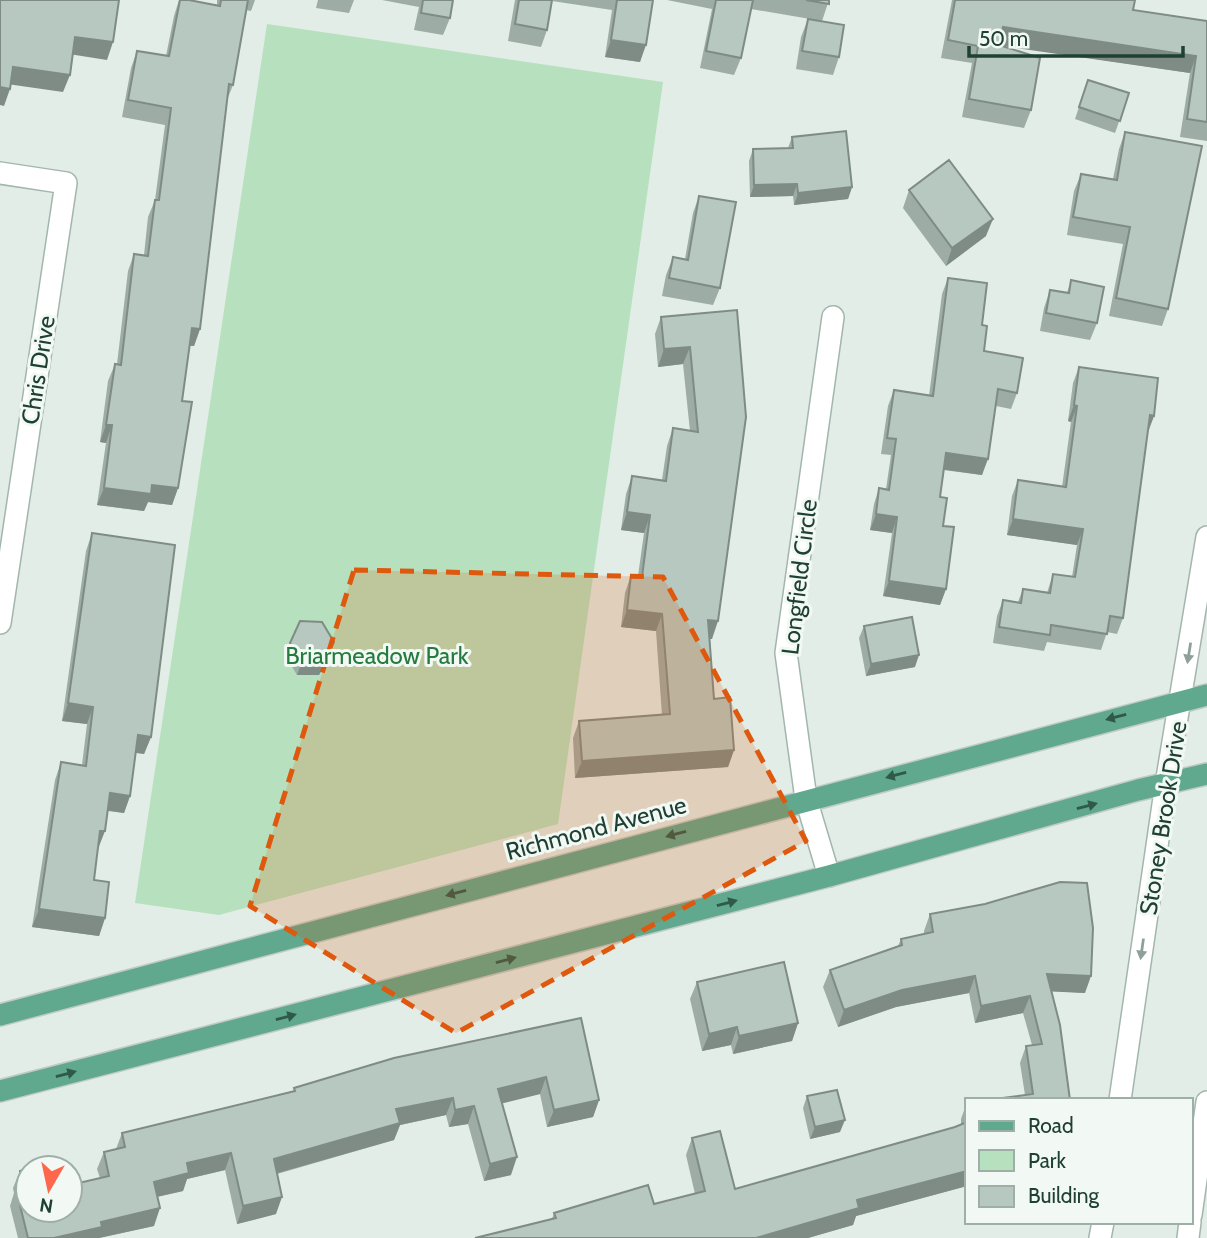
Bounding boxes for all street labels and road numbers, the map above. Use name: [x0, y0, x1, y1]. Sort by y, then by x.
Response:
street label: Chris Drive: [15, 314, 61, 426]
street label: Longfield Circle: [775, 498, 823, 656]
street label: Stoney Brook Drive: [1133, 719, 1193, 917]
street label: Richmond Avenue: [503, 790, 689, 866]

